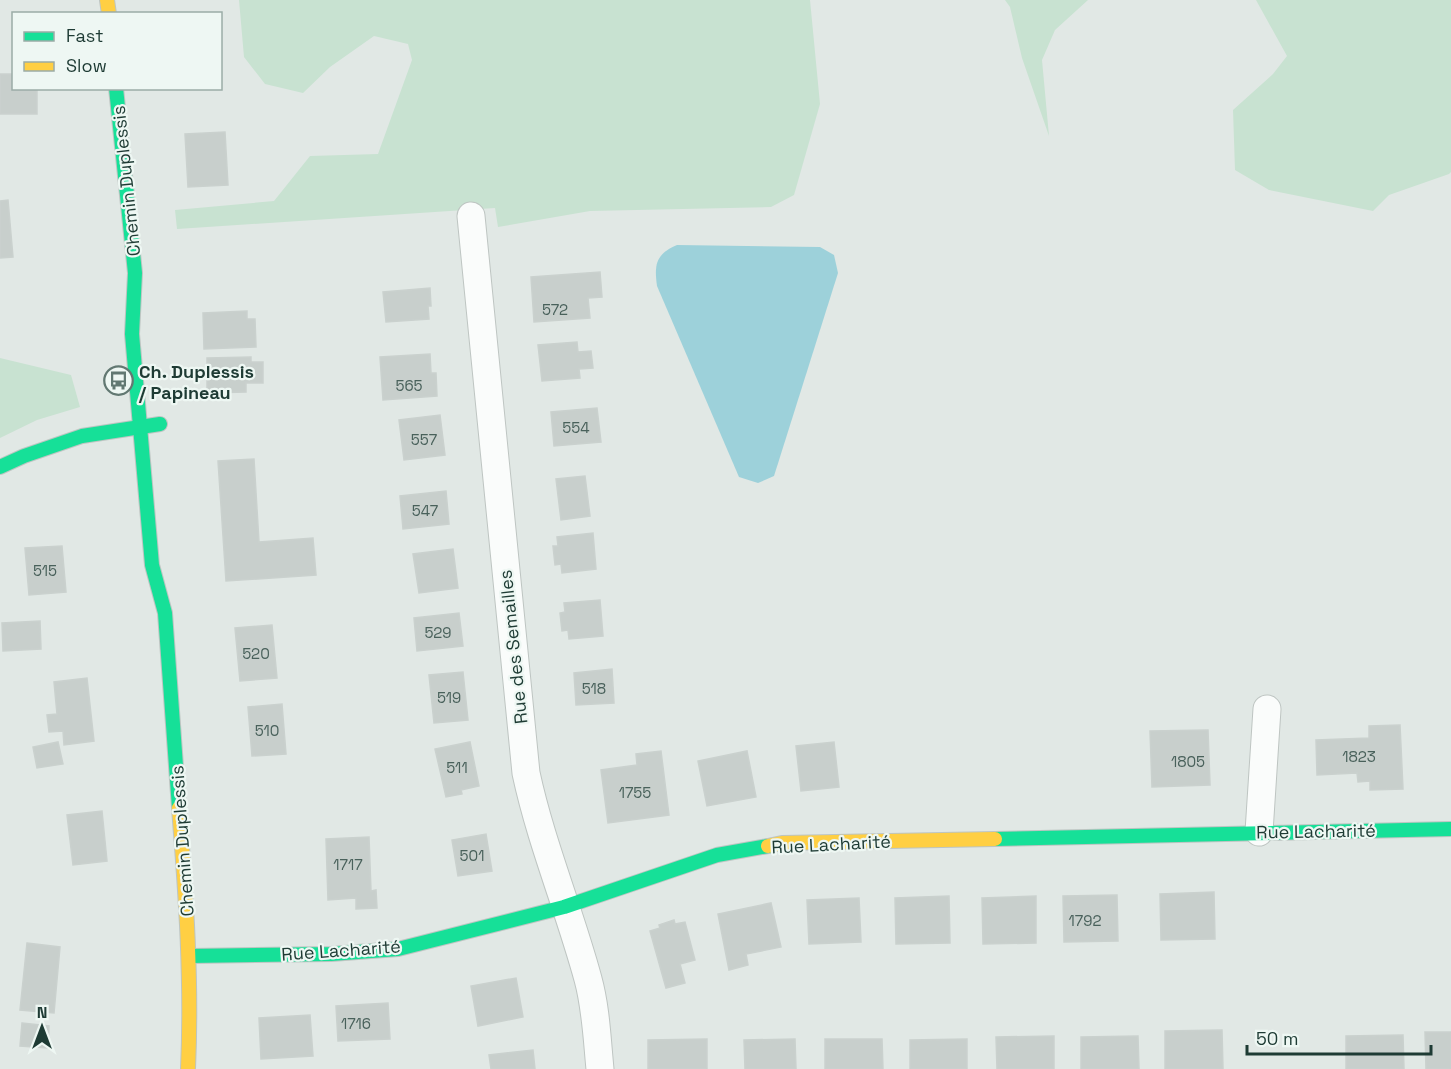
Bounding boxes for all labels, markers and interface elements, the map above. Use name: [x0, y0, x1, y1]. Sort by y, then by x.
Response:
legend: [12, 12, 222, 90]
text: Fast: [66, 24, 103, 47]
text: Slow: [66, 54, 107, 77]
street label: Chemin Duplessis: [107, 105, 145, 257]
house number: 572: [542, 300, 568, 319]
place label: Ch. Duplessis / Papineau: [138, 360, 254, 404]
bus stop icon: Ch. Duplessis / Papineau: [102, 365, 134, 397]
house number: 565: [395, 376, 423, 395]
house number: 554: [562, 418, 590, 437]
house number: 557: [411, 430, 437, 449]
house number: 547: [412, 501, 438, 520]
house number: 515: [33, 561, 57, 580]
street label: Rue des Semailles: [493, 569, 533, 725]
house number: 529: [424, 623, 452, 642]
house number: 520: [242, 644, 270, 663]
house number: 518: [582, 679, 606, 698]
house number: 519: [437, 688, 461, 707]
house number: 510: [255, 721, 279, 740]
house number: 1823: [1342, 747, 1376, 766]
house number: 1805: [1171, 752, 1205, 771]
house number: 511: [446, 758, 468, 777]
street label: Chemin Duplessis: [165, 765, 199, 917]
house number: 1755: [619, 783, 651, 802]
street label: Rue Lacharité: [1256, 818, 1376, 844]
street label: Rue Lacharité: [771, 829, 891, 859]
house number: 501: [460, 846, 484, 865]
house number: 1717: [333, 855, 363, 874]
house number: 1792: [1069, 911, 1101, 930]
street label: Rue Lacharité: [281, 934, 401, 966]
north arrow: [12, 997, 72, 1057]
text: N: [37, 1002, 47, 1023]
house number: 1716: [341, 1014, 371, 1033]
scale bar: [1247, 1018, 1432, 1056]
text: 50 m: [1256, 1027, 1298, 1050]

